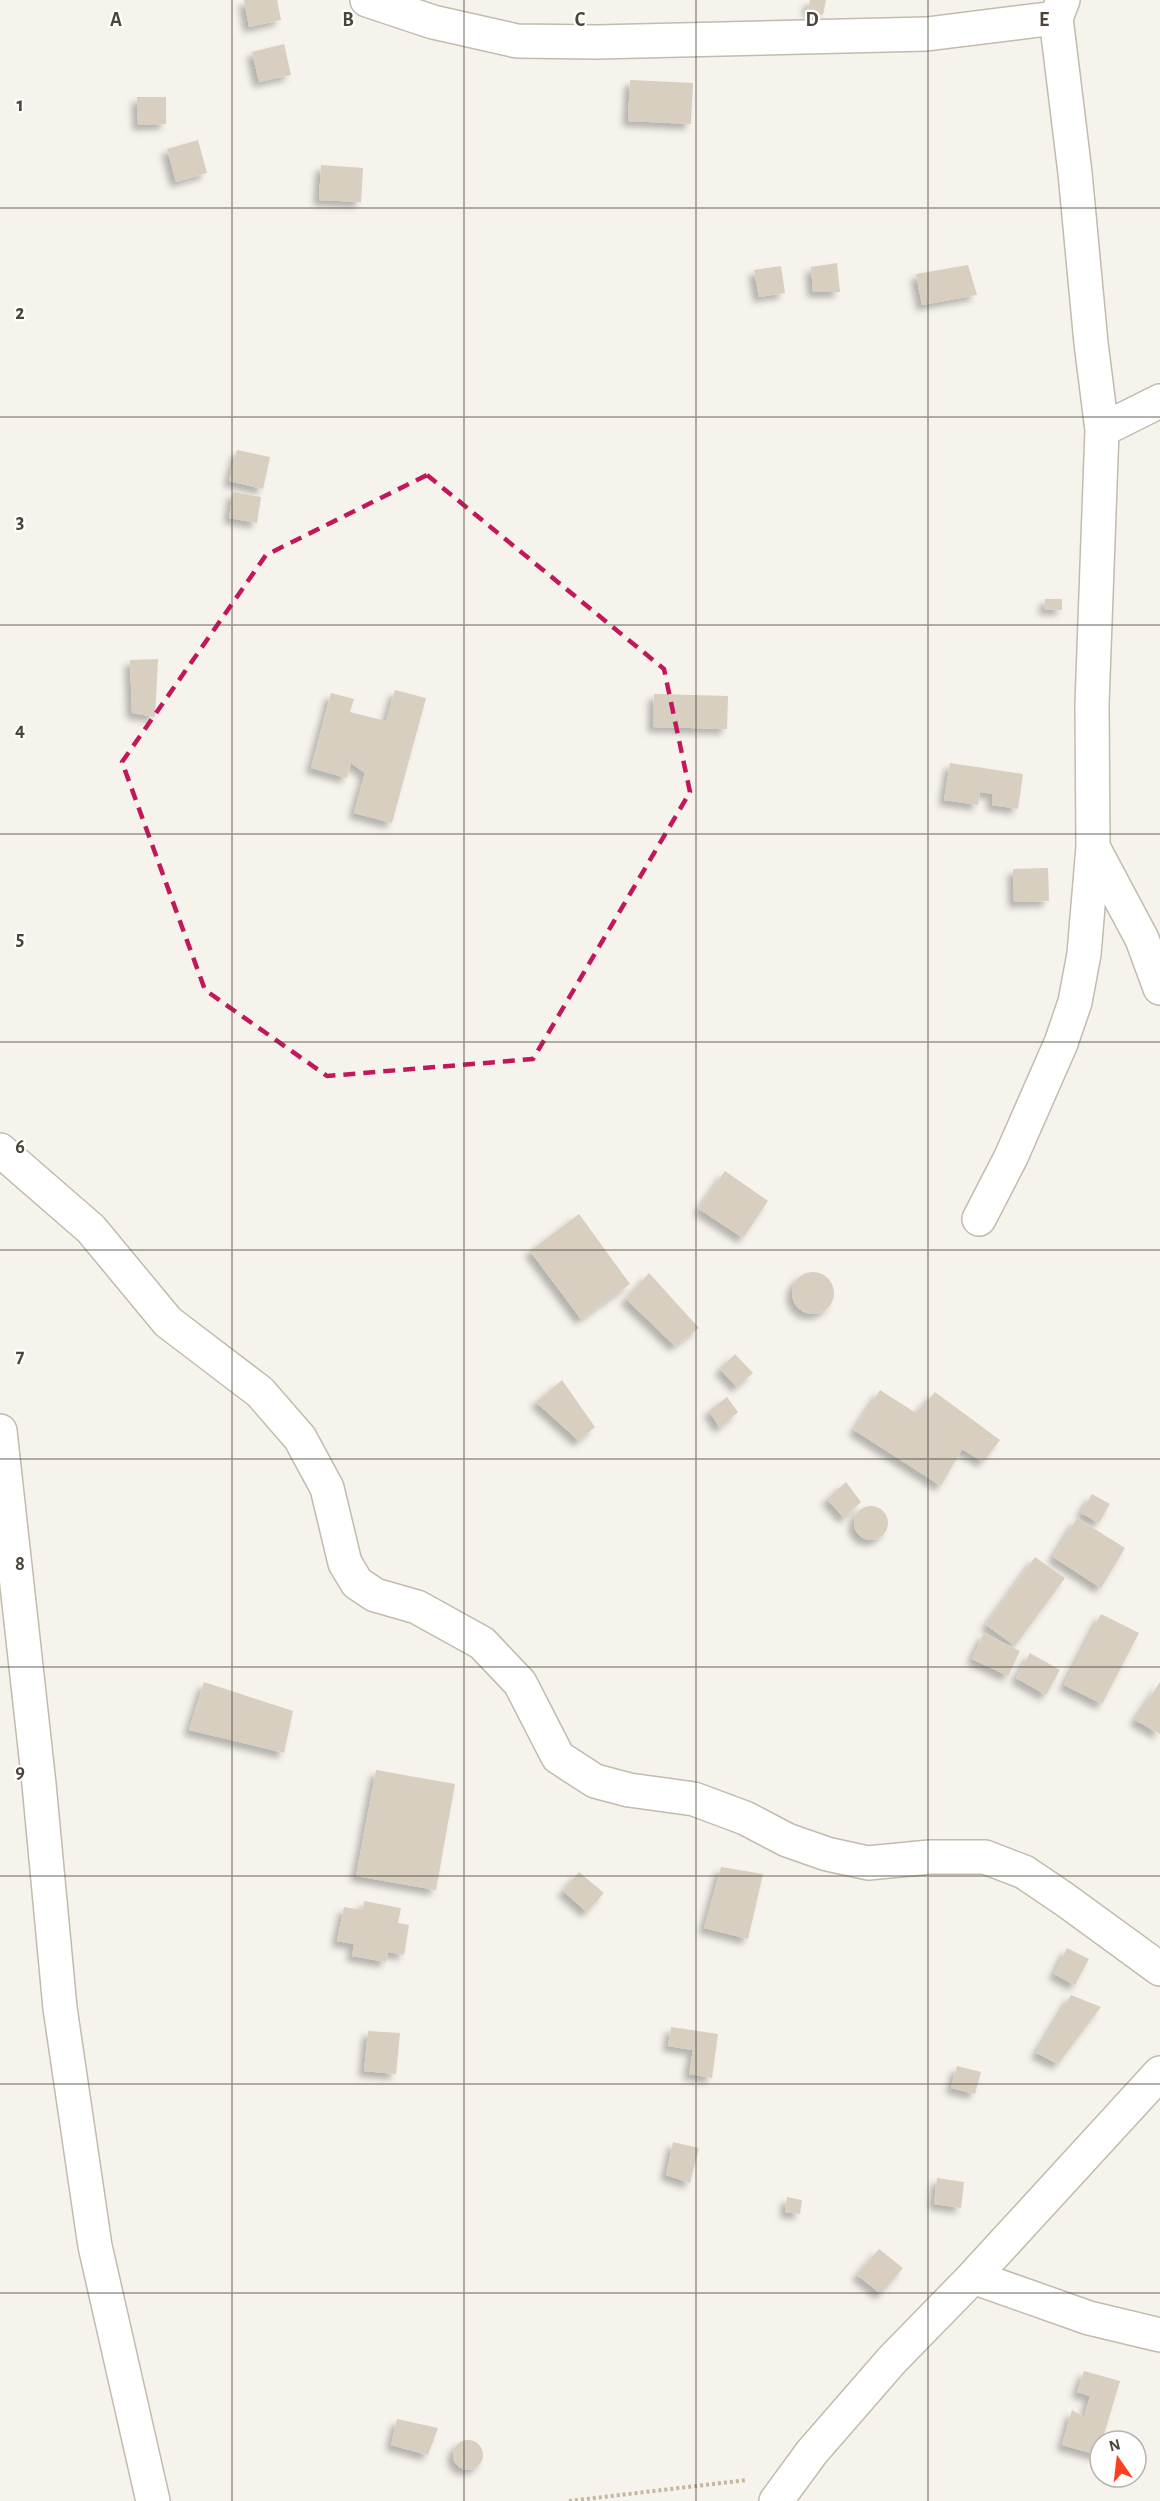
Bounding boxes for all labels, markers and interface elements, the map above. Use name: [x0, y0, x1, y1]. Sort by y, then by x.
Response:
text: A: [110, 10, 122, 30]
text: B: [342, 10, 354, 30]
text: C: [575, 10, 586, 30]
text: D: [805, 10, 819, 30]
text: E: [1039, 10, 1049, 30]
text: 1: [16, 95, 24, 115]
text: 2: [15, 303, 25, 323]
text: 3: [16, 512, 24, 532]
text: 4: [15, 720, 25, 740]
text: 5: [16, 929, 24, 949]
text: 6: [15, 1137, 25, 1157]
text: 7: [16, 1346, 25, 1366]
text: 8: [15, 1554, 25, 1574]
text: 9: [15, 1762, 25, 1782]
north arrow: [1088, 2429, 1148, 2489]
text: N: [1107, 2436, 1122, 2455]

